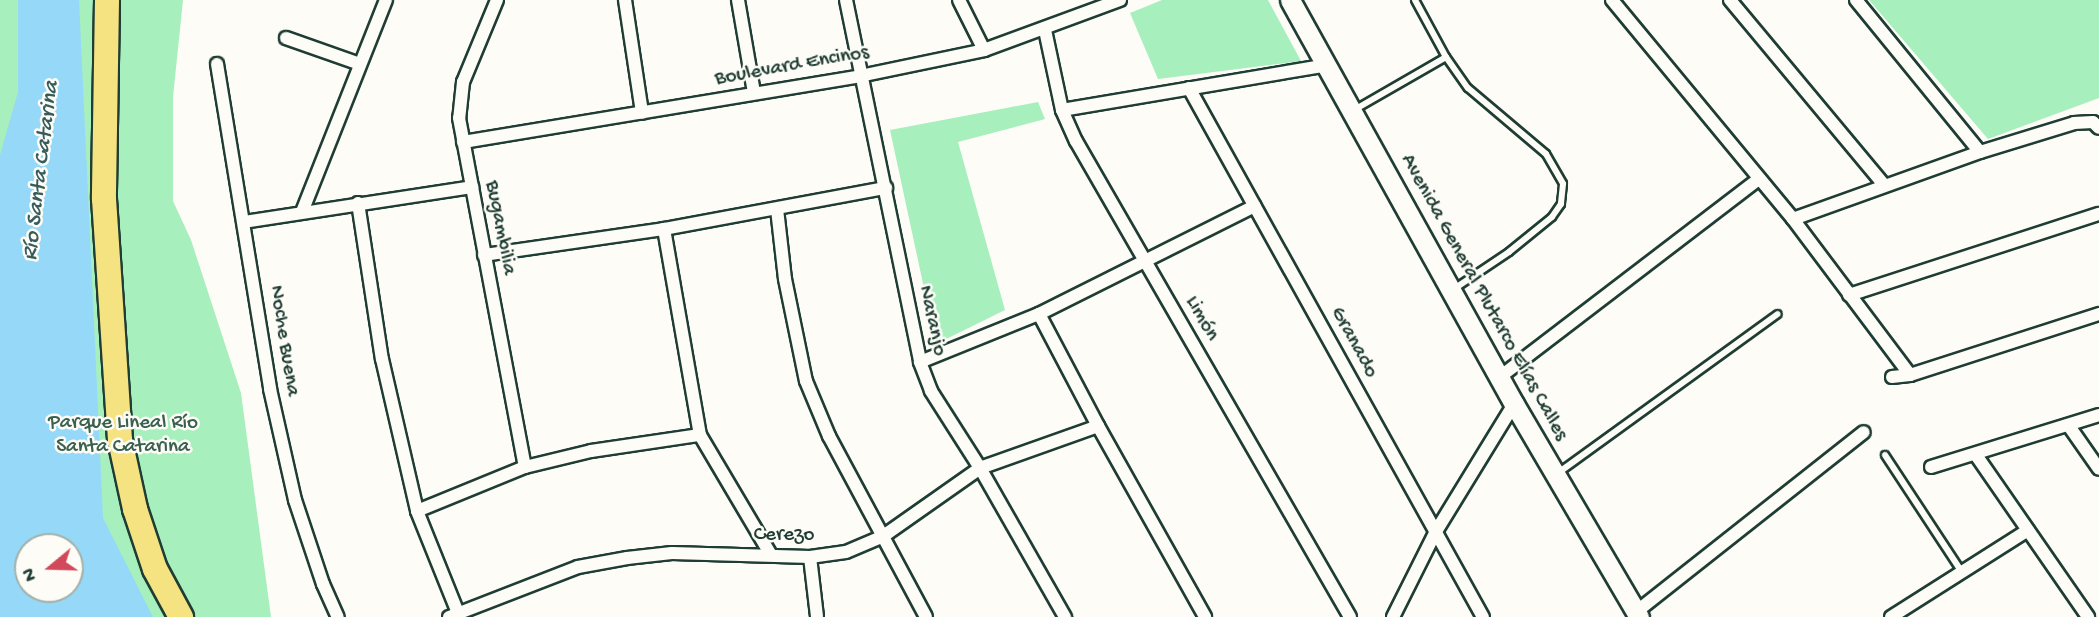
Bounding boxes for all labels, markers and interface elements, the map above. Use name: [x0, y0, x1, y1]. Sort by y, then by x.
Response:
street label: Boulevard Encinos: [713, 41, 871, 93]
water label: Río Santa Catarina: [17, 80, 67, 262]
street label: Avenida General Plutarco Elías Calles: [1393, 150, 1573, 446]
street label: Bugambilia: [478, 179, 520, 277]
street label: Naranjo: [911, 283, 951, 359]
street label: Noche Buena: [262, 284, 304, 398]
street label: Limón: [1178, 292, 1224, 346]
street label: Granado: [1323, 303, 1383, 383]
park label: Parque Lineal Río Santa Catarina: [48, 411, 198, 461]
street label: Cerezo: [754, 523, 814, 549]
north arrow: [14, 533, 84, 603]
text: N: [18, 565, 43, 584]

